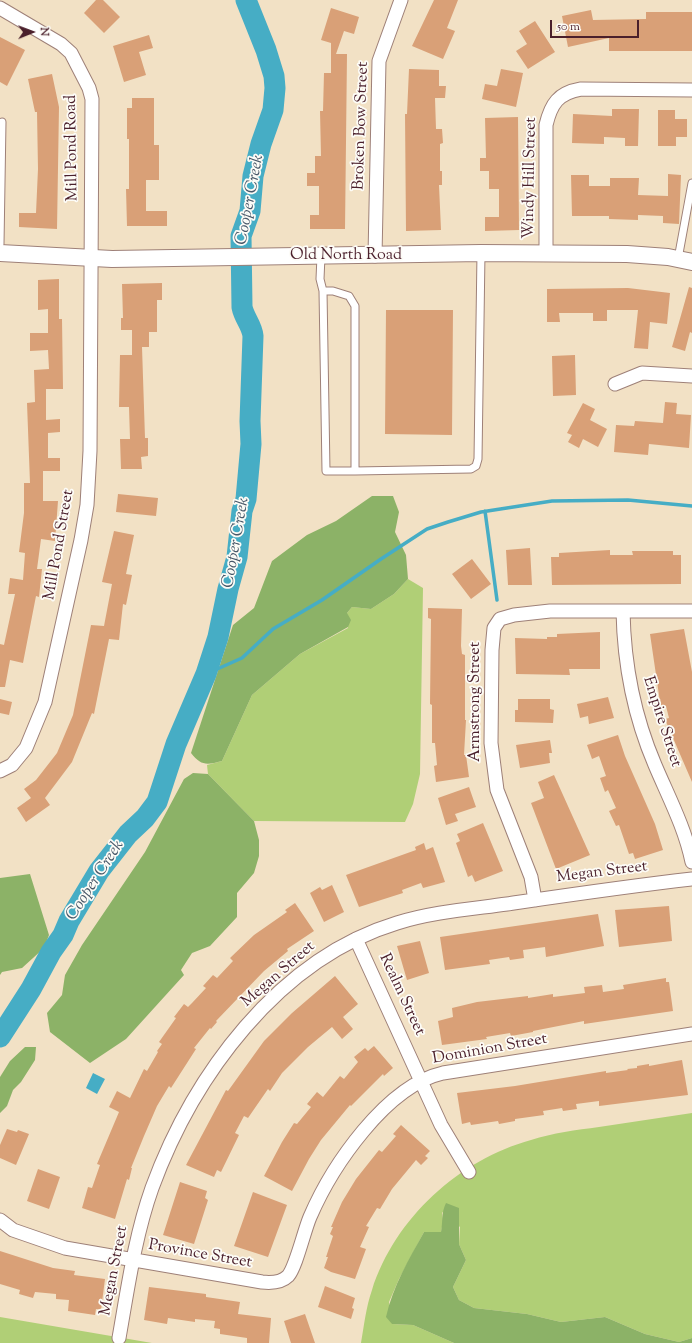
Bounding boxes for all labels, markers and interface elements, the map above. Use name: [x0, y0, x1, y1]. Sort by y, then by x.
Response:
north arrow: [12, 12, 52, 52]
scale bar: [552, 12, 641, 38]
text: 50 m: [557, 18, 580, 36]
text: N: [36, 27, 52, 36]
street label: Broken Bow Street: [350, 61, 374, 191]
street label: Mill Pond Road: [62, 95, 84, 201]
street label: Windy Hill Street: [520, 117, 542, 239]
water label: Cooper Creek: [232, 153, 270, 247]
street label: Old North Road: [290, 246, 402, 266]
street label: Mill Pond Street: [41, 488, 79, 602]
water label: Cooper Creek: [219, 496, 255, 590]
street label: Armstrong Street: [466, 642, 486, 762]
street label: Empire Street: [637, 674, 685, 770]
water label: Cooper Creek: [63, 837, 129, 925]
street label: Megan Street: [556, 858, 648, 888]
street label: Megan Street: [238, 938, 320, 1012]
street label: Realm Street: [374, 951, 428, 1039]
street label: Dominion Street: [431, 1030, 549, 1070]
street label: Megan Street: [97, 1224, 133, 1318]
street label: Province Street: [147, 1236, 253, 1274]

